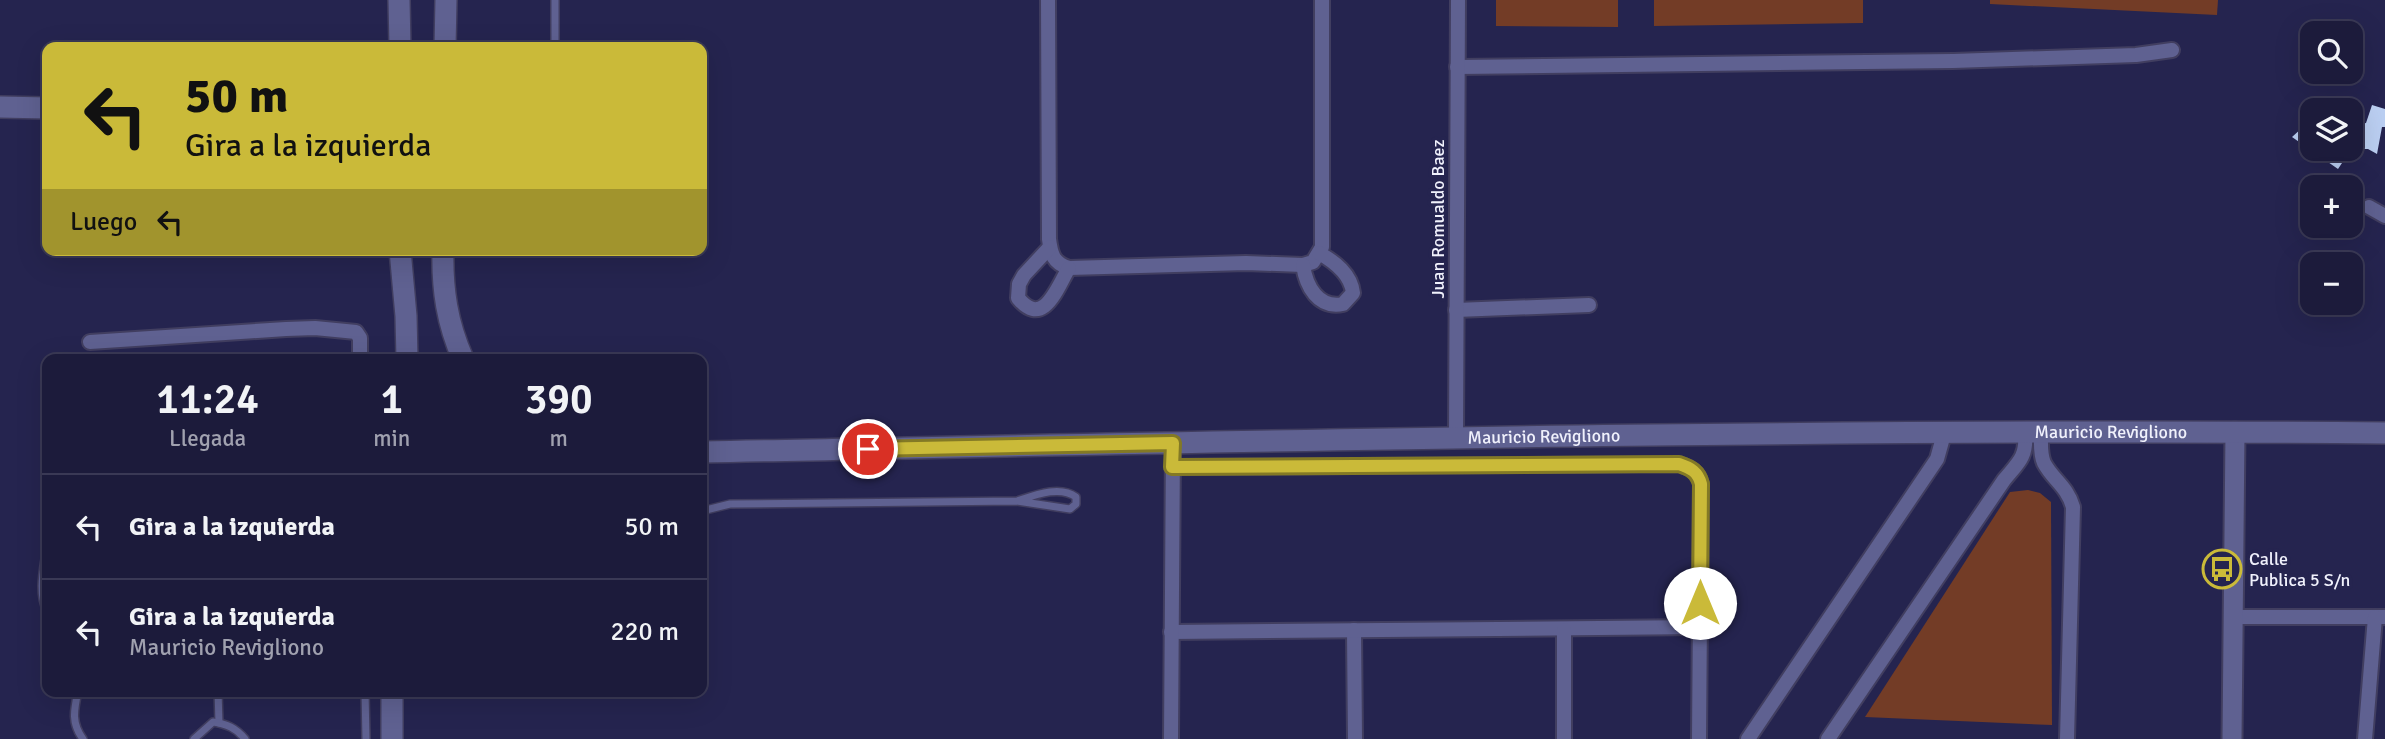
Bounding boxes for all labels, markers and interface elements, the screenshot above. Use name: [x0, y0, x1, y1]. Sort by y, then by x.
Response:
map controls: [2300, 21, 2363, 315]
button: search: [2300, 21, 2363, 84]
text: 50 m: [185, 66, 288, 126]
icon: left: [70, 70, 161, 161]
button: layers: [2300, 98, 2363, 161]
text: Gira a la izquierda: [185, 126, 432, 165]
street label: Juan Romualdo Baez: [1427, 139, 1449, 299]
button: +: [2300, 175, 2363, 238]
icon: left: [151, 203, 189, 241]
text: Luego: [70, 206, 137, 238]
button: −: [2300, 252, 2363, 315]
text: 11:24: [156, 374, 259, 425]
text: 1: [380, 374, 403, 425]
text: 390: [525, 374, 593, 425]
pin: [838, 419, 898, 479]
street label: Mauricio Revigliono: [2034, 421, 2187, 443]
text: Llegada: [169, 424, 246, 453]
text: min: [373, 424, 410, 453]
text: m: [549, 424, 568, 453]
street label: Mauricio Revigliono: [1467, 424, 1620, 449]
icon: arrive: [849, 430, 887, 468]
icon: left: [70, 508, 108, 546]
text: Gira a la izquierda: [129, 511, 335, 543]
text: 50 m: [624, 511, 679, 543]
bus stop icon: Calle Publica 5 S/n: [2201, 548, 2243, 590]
place label: Calle Publica 5 S/n: [2249, 548, 2350, 591]
position arrow: [1663, 566, 1737, 640]
text: Gira a la izquierda: [129, 601, 335, 633]
icon: left: [70, 613, 108, 651]
text: 220 m: [610, 616, 679, 648]
text: Mauricio Revigliono: [129, 633, 324, 662]

